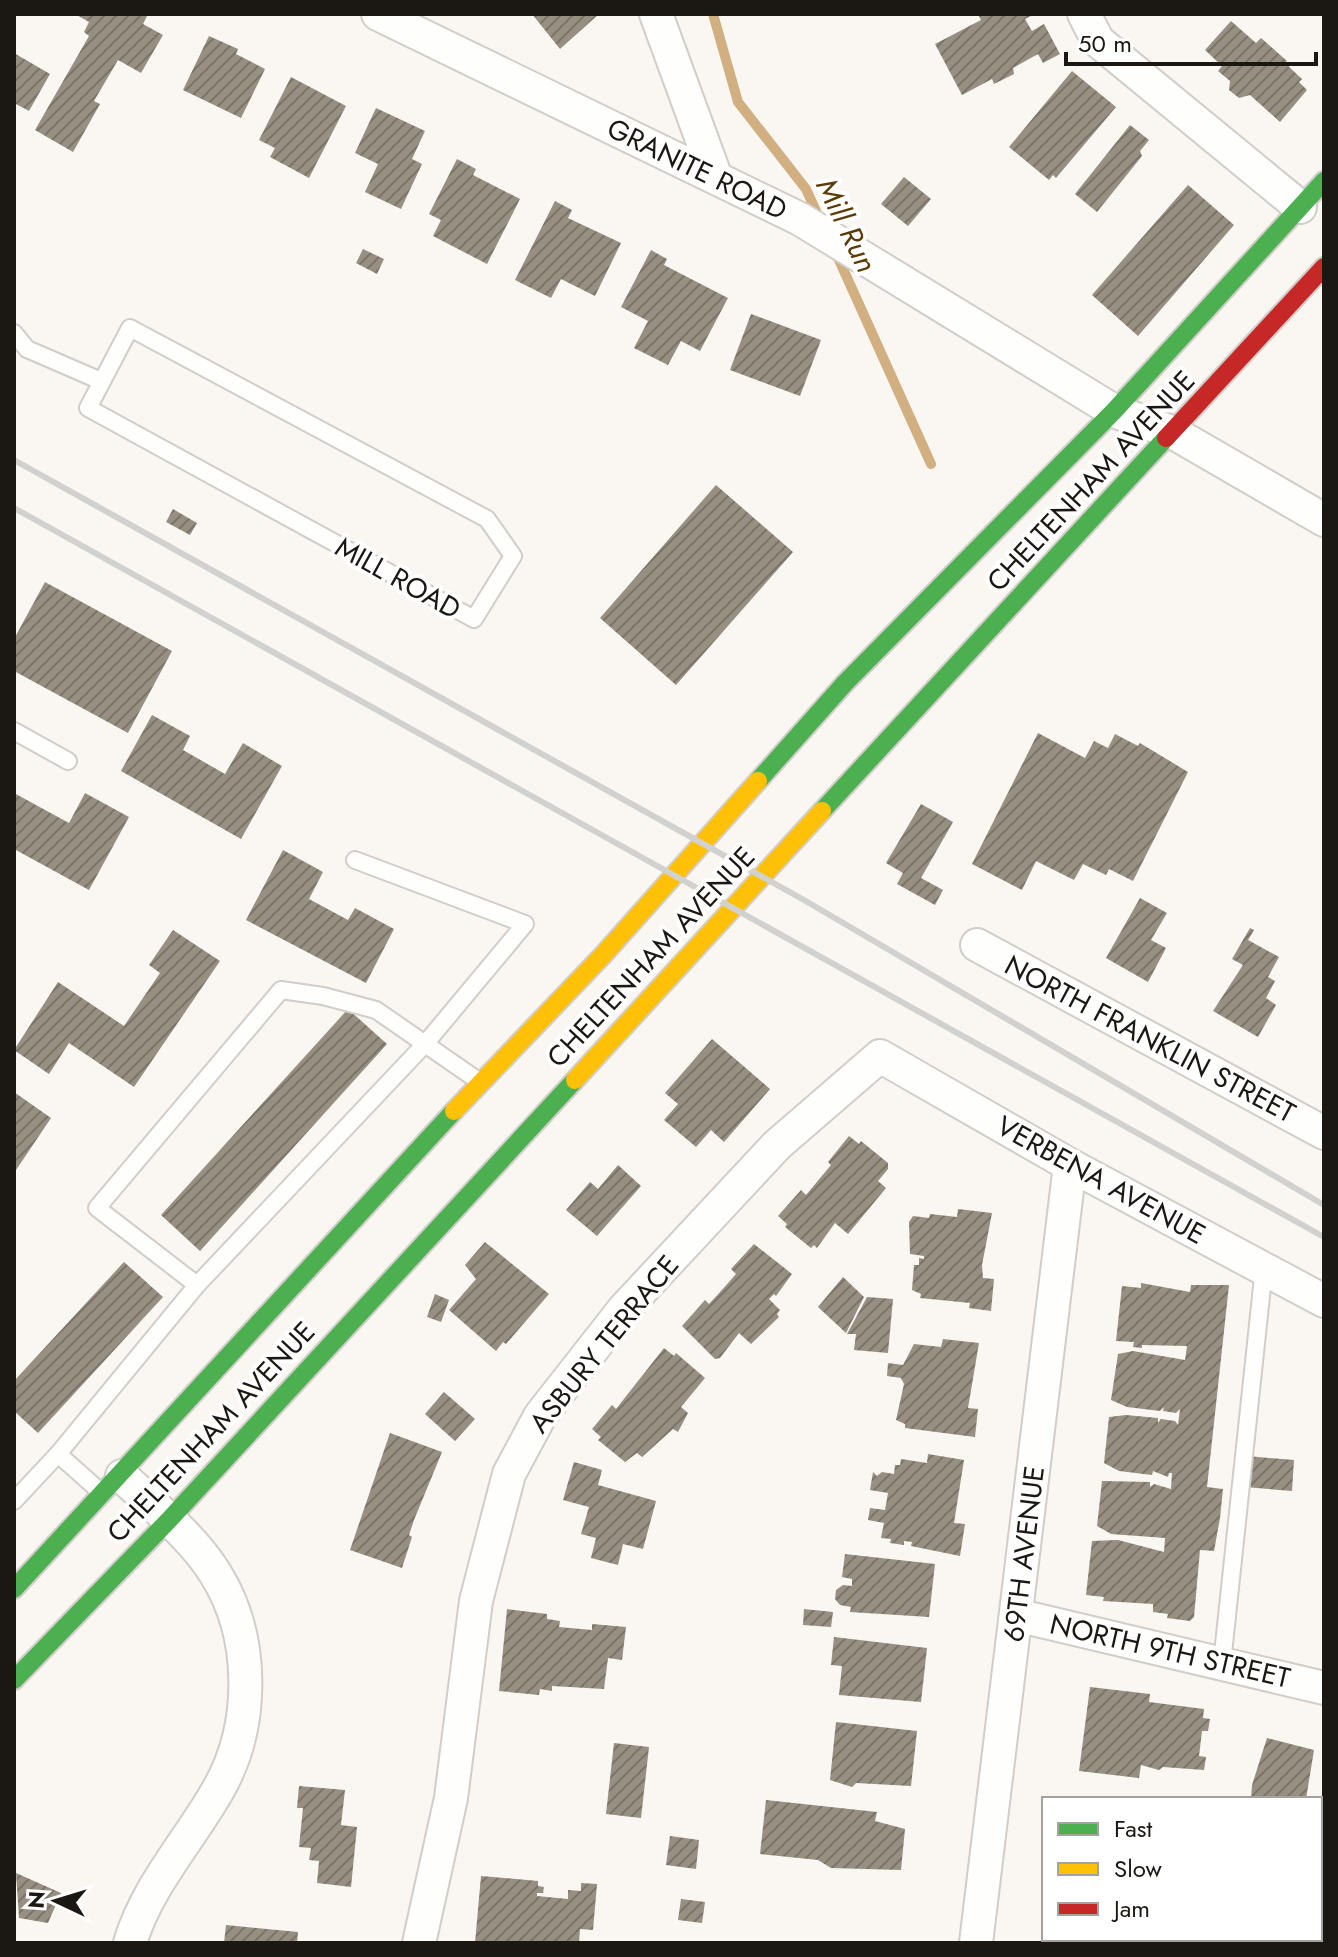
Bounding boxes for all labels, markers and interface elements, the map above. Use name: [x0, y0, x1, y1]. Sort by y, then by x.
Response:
scale bar: [1066, 16, 1316, 66]
text: 50 m: [1078, 26, 1132, 61]
street label: GRANITE ROAD: [600, 108, 794, 230]
water label: Mill Run: [806, 170, 888, 280]
street label: CHELTENHAM AVENUE: [977, 361, 1205, 601]
street label: MILL ROAD: [328, 527, 468, 629]
street label: CHELTENHAM AVENUE: [537, 837, 765, 1077]
street label: NORTH FRANKLIN STREET: [997, 945, 1303, 1133]
street label: VERBENA AVENUE: [989, 1106, 1213, 1254]
street label: ASBURY TERRACE: [519, 1246, 689, 1442]
street label: CHELTENHAM AVENUE: [97, 1312, 325, 1552]
street label: 69TH AVENUE: [993, 1464, 1055, 1644]
street label: NORTH 9TH STREET: [1046, 1603, 1294, 1699]
legend: [1042, 1797, 1322, 1941]
text: Fast: [1114, 1811, 1152, 1846]
text: Slow: [1114, 1851, 1162, 1886]
north arrow: [16, 1861, 96, 1941]
text: N: [19, 1890, 53, 1909]
text: Jam: [1111, 1891, 1150, 1926]

